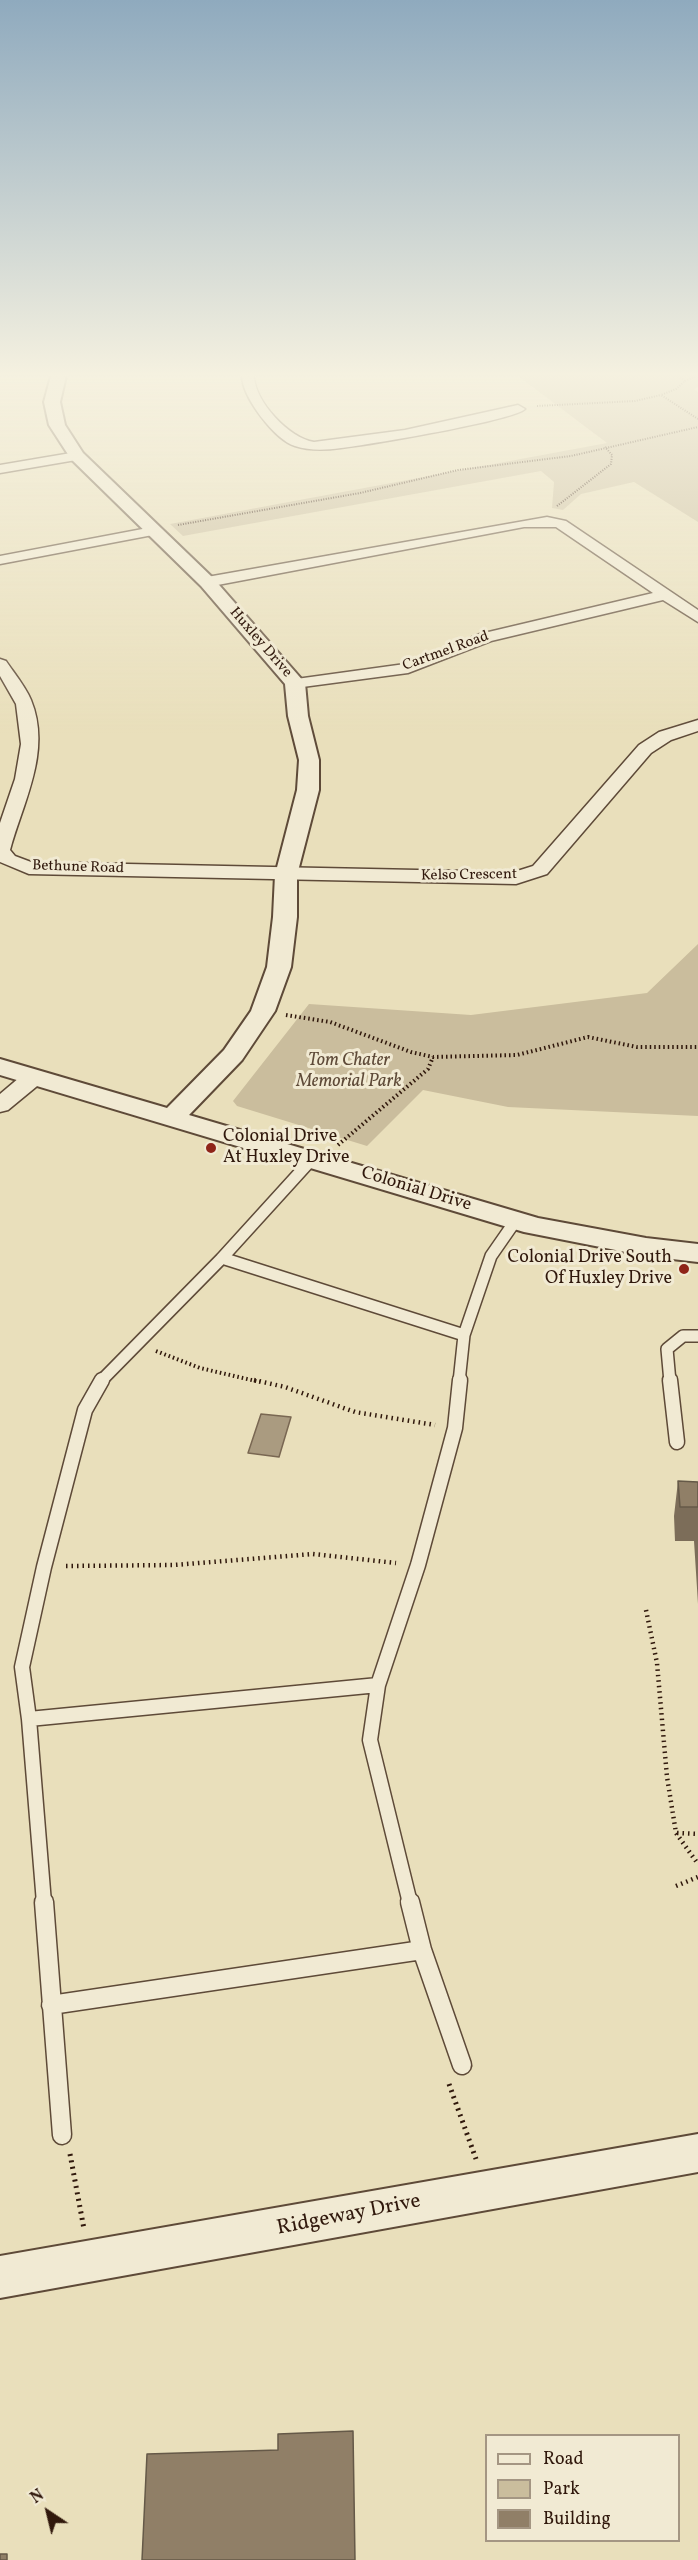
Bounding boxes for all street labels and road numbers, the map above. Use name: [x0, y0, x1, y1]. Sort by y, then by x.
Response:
street label: Huxley Drive: [225, 604, 295, 682]
street label: Cartmel Road: [400, 628, 492, 676]
street label: Bethune Road: [32, 857, 124, 879]
street label: Kelso Crescent: [421, 866, 517, 886]
street label: Colonial Drive: [358, 1163, 474, 1217]
street label: Ridgeway Drive: [275, 2190, 423, 2242]

